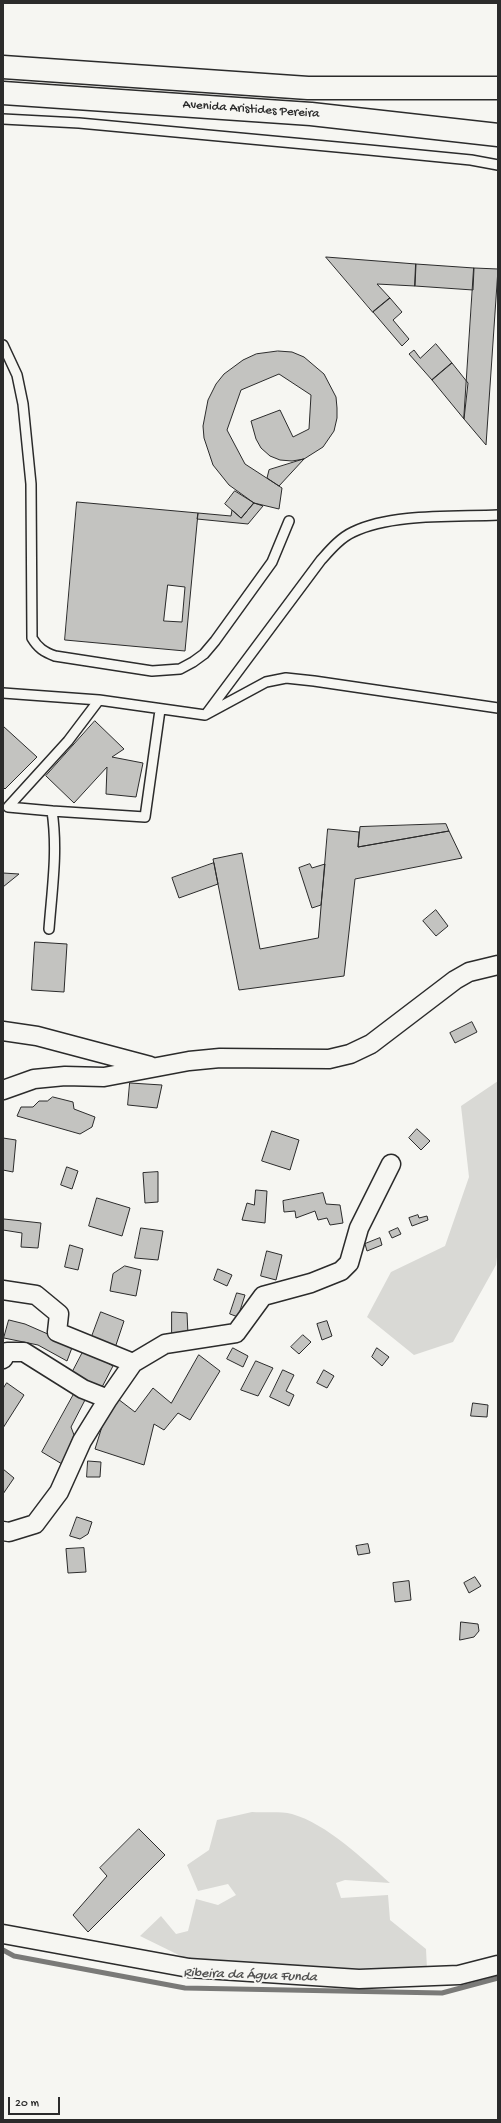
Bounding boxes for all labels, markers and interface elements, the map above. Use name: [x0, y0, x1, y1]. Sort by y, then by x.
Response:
street label: Avenida Aristides Pereira: [182, 97, 320, 123]
water label: Ribeira da Água Funda: [183, 1965, 317, 1987]
scale bar: [10, 2089, 62, 2115]
text: 20 m: [15, 2097, 39, 2111]

